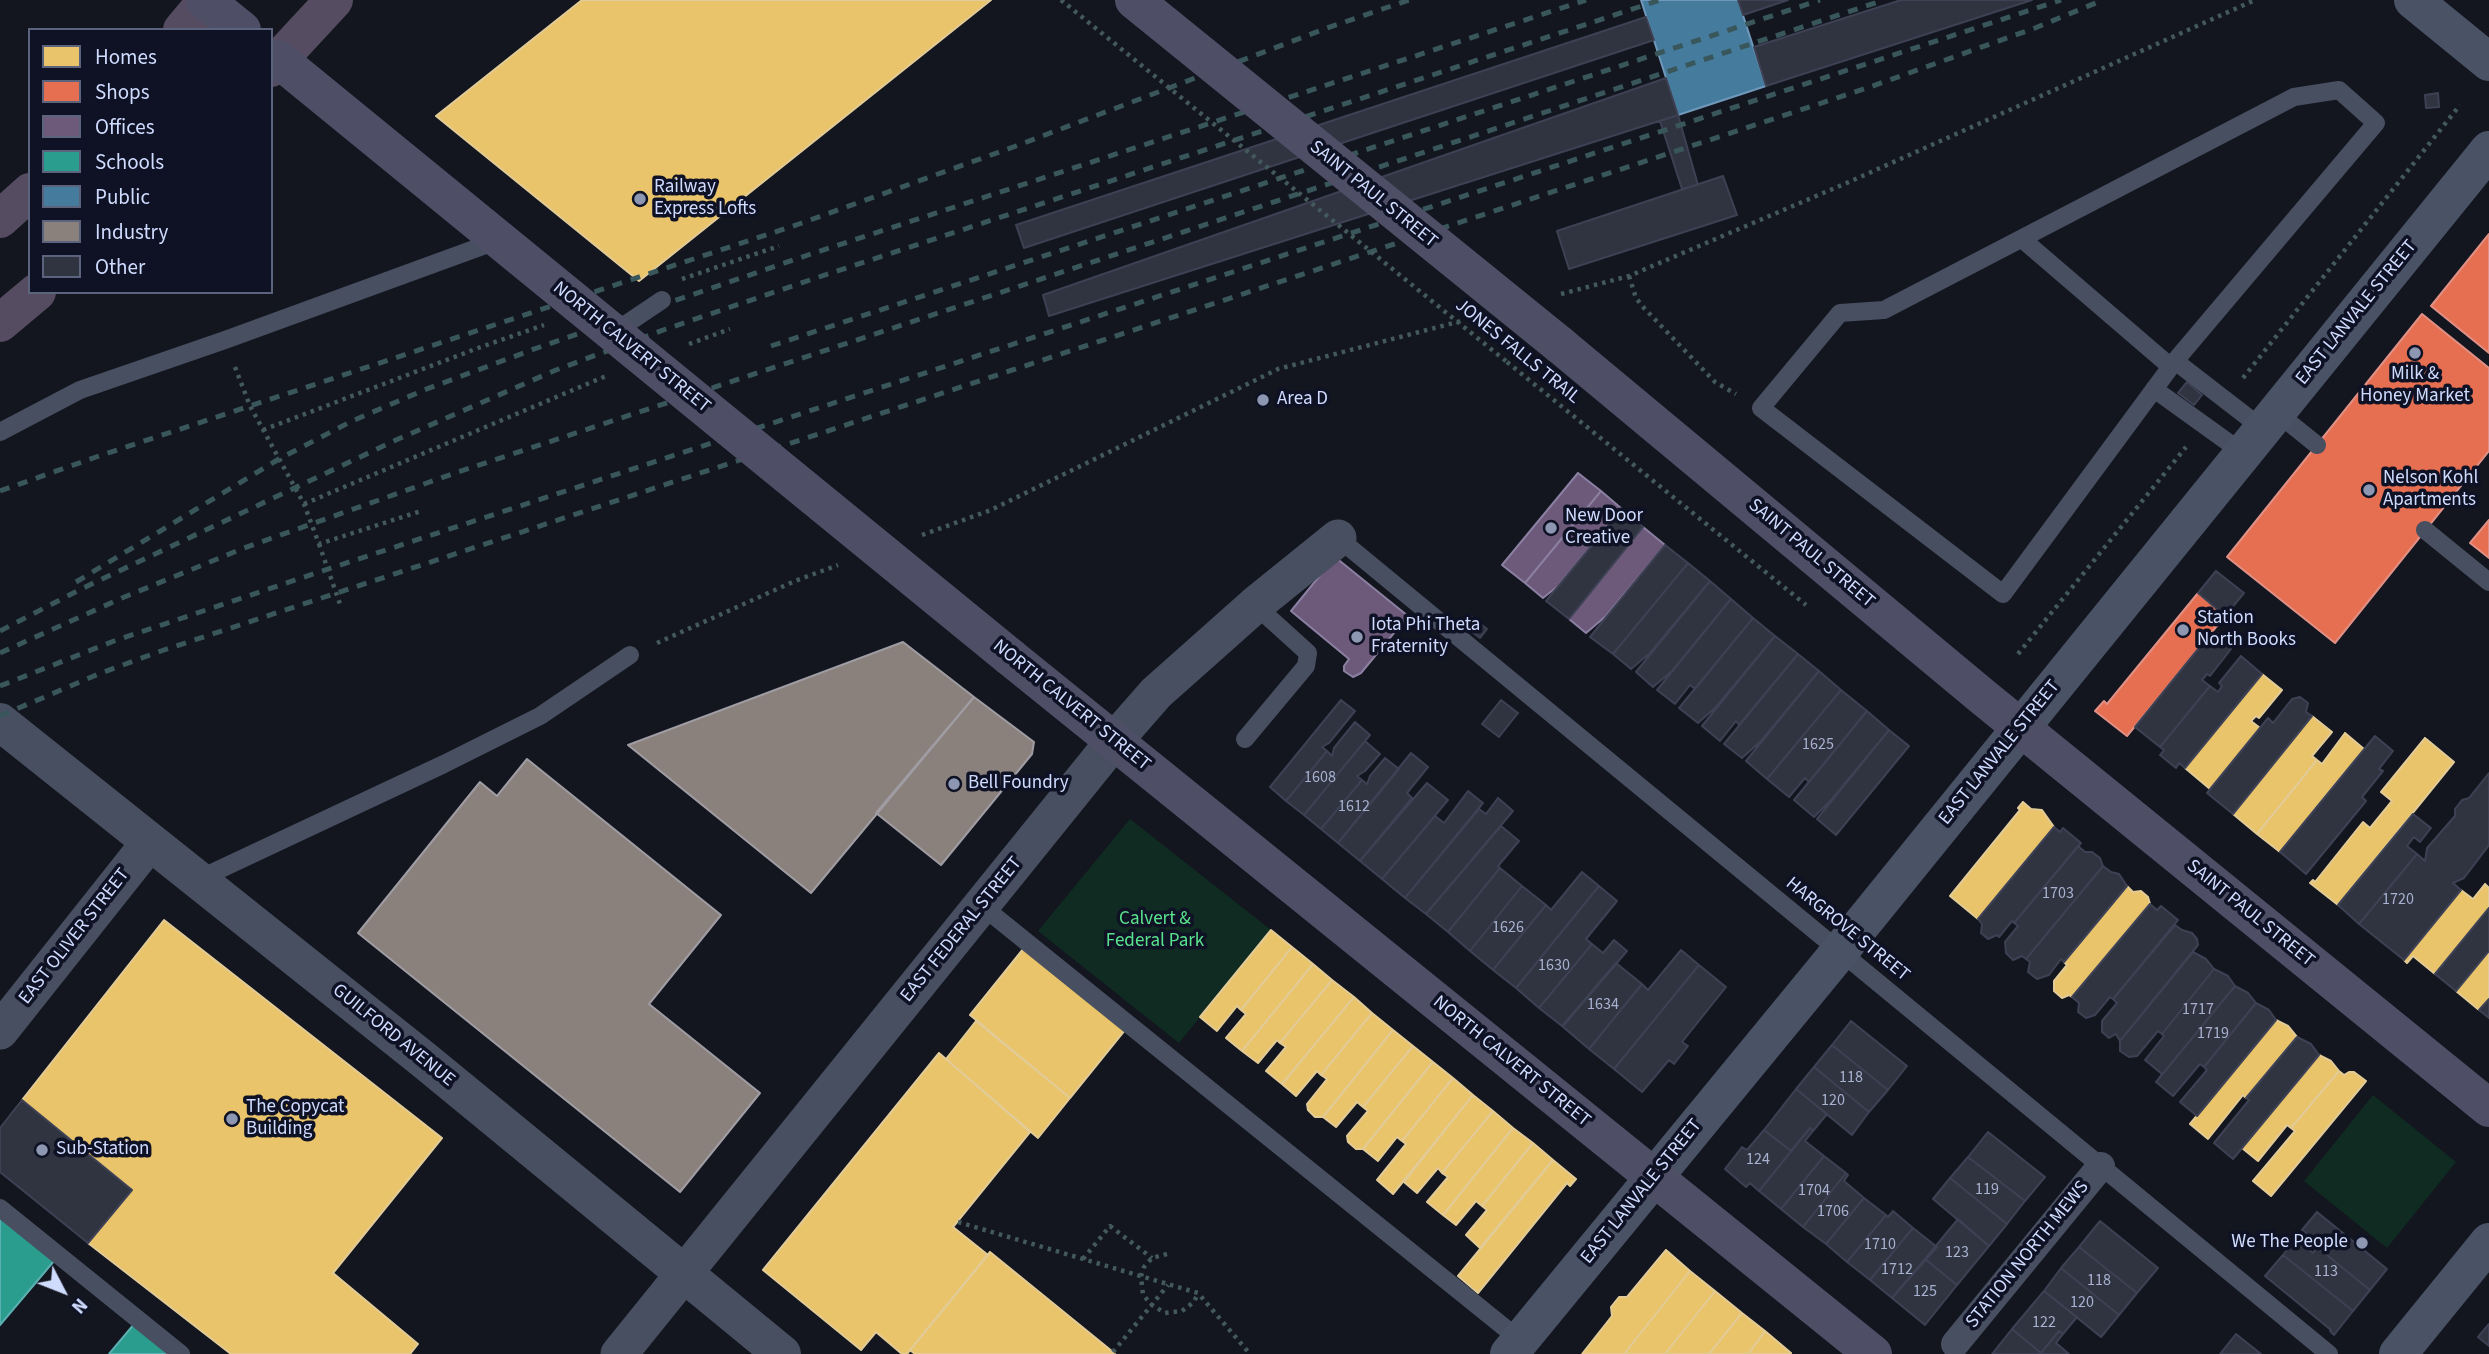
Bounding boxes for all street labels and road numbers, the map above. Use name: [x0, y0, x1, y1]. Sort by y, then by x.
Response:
street label: SAINT PAUL STREET: [1304, 136, 1442, 254]
street label: EAST LANVALE STREET: [2292, 236, 2422, 390]
street label: NORTH CALVERT STREET: [548, 277, 714, 419]
street label: JONES FALLS TRAIL: [1450, 295, 1584, 409]
street label: SAINT PAUL STREET: [1743, 495, 1879, 613]
street label: NORTH CALVERT STREET: [988, 635, 1154, 777]
street label: EAST LANVALE STREET: [1935, 676, 2065, 830]
street label: EAST FEDERAL STREET: [896, 853, 1028, 1007]
street label: SAINT PAUL STREET: [2181, 855, 2319, 973]
street label: EAST OLIVER STREET: [15, 864, 135, 1010]
street label: HARGROVE STREET: [1780, 873, 1914, 987]
street label: GUILFORD AVENUE: [327, 980, 459, 1092]
street label: NORTH CALVERT STREET: [1428, 991, 1594, 1133]
street label: EAST LANVALE STREET: [1577, 1115, 1707, 1269]
street label: STATION NORTH MEWS: [1962, 1177, 2094, 1333]

